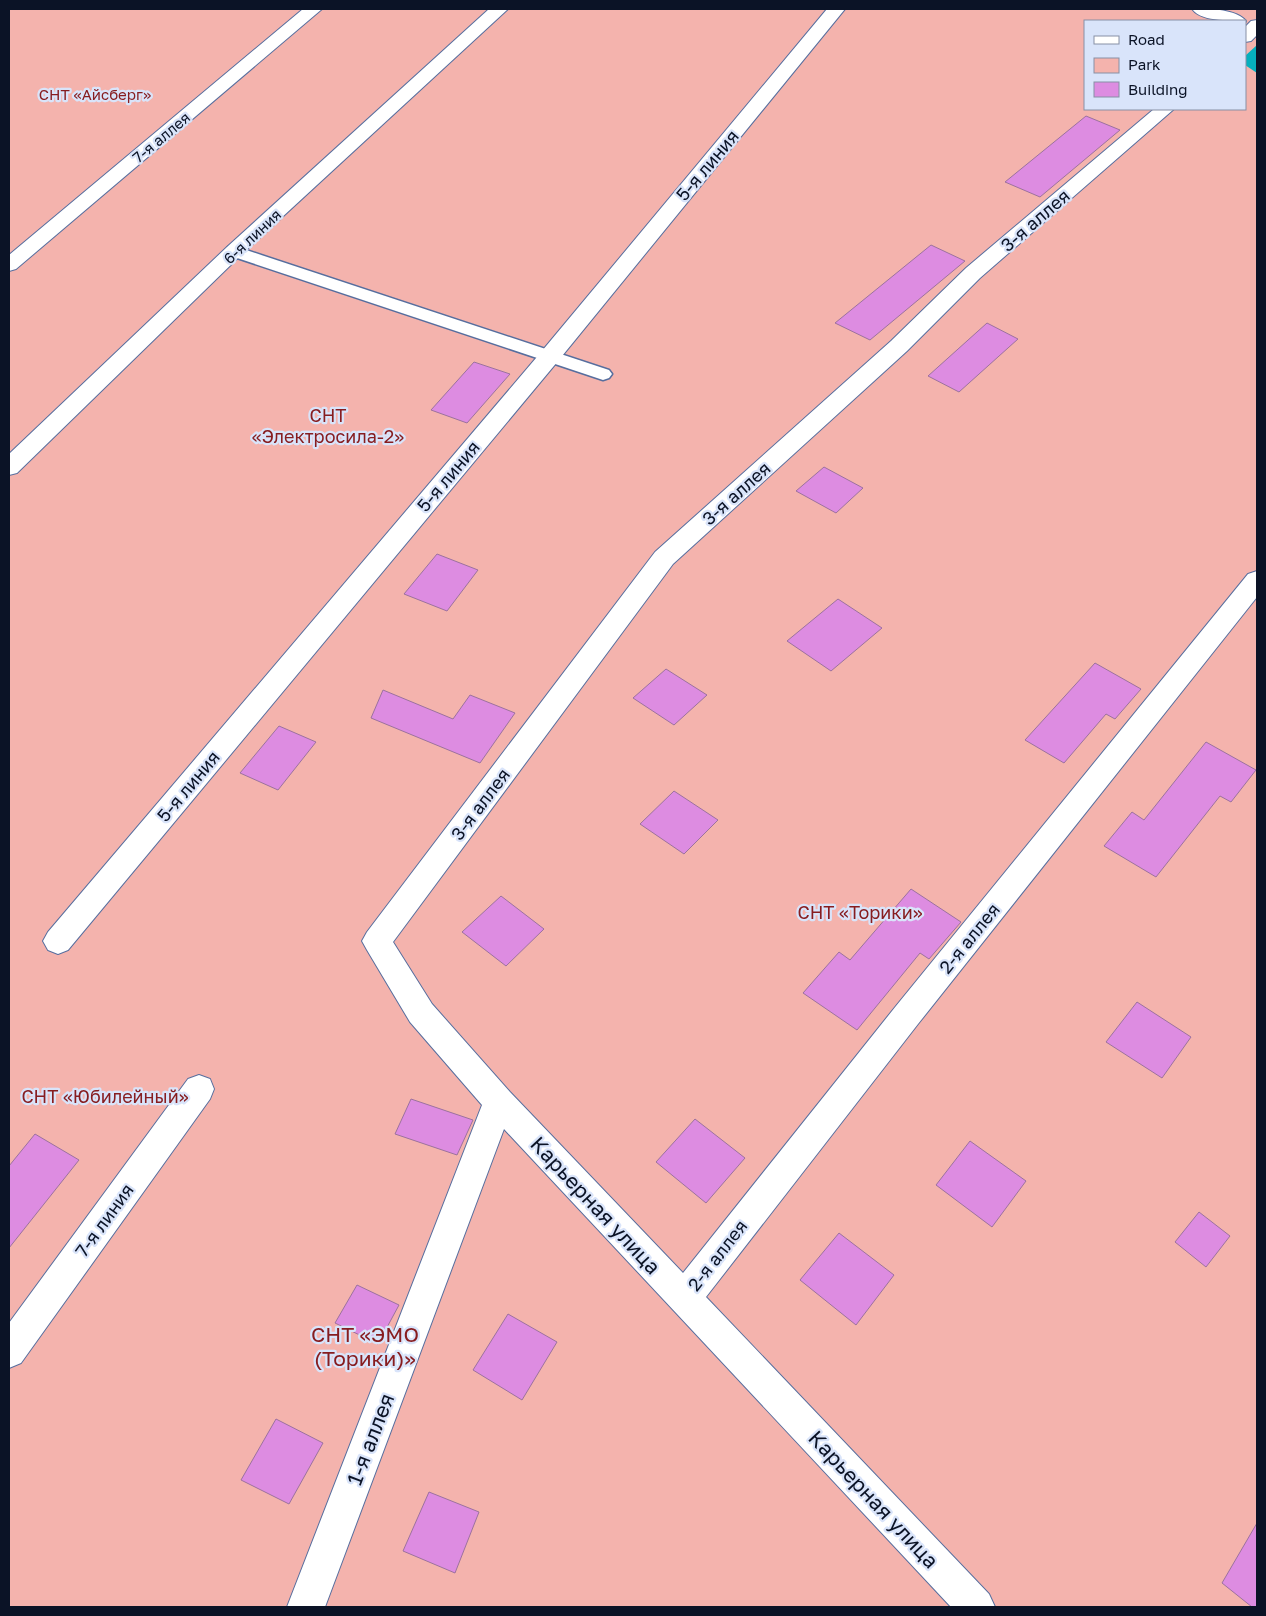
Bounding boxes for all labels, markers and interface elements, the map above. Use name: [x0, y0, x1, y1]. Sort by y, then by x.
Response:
legend: [1084, 20, 1246, 110]
text: Road: [1128, 30, 1165, 48]
text: Park: [1128, 55, 1161, 73]
text: Building: [1128, 80, 1188, 98]
park label: СНТ «Айсберг»: [39, 85, 151, 103]
street label: 7-я аллея: [129, 108, 193, 166]
street label: 5-я линия: [671, 125, 743, 205]
street label: 3-я аллея: [996, 184, 1074, 256]
street label: 6-я линия: [220, 205, 284, 267]
park label: СНТ «Электросила-2»: [252, 404, 404, 447]
street label: 5-я линия: [412, 436, 484, 516]
street label: 3-я аллея: [697, 457, 775, 529]
street label: 5-я линия: [152, 746, 224, 826]
street label: 3-я аллея: [446, 764, 514, 844]
street label: 2-я аллея: [934, 898, 1004, 978]
park label: СНТ «Торики»: [797, 901, 923, 923]
park label: СНТ «Юбилейный»: [21, 1085, 189, 1107]
street label: Карьерная улица: [525, 1131, 667, 1279]
street label: 7-я линия: [70, 1179, 138, 1261]
street label: 2-я аллея: [682, 1215, 752, 1295]
park label: СНТ «ЭМО (Торики)»: [311, 1321, 419, 1371]
street label: 1-я аллея: [341, 1390, 399, 1488]
street label: Карьерная улица: [803, 1425, 945, 1573]

